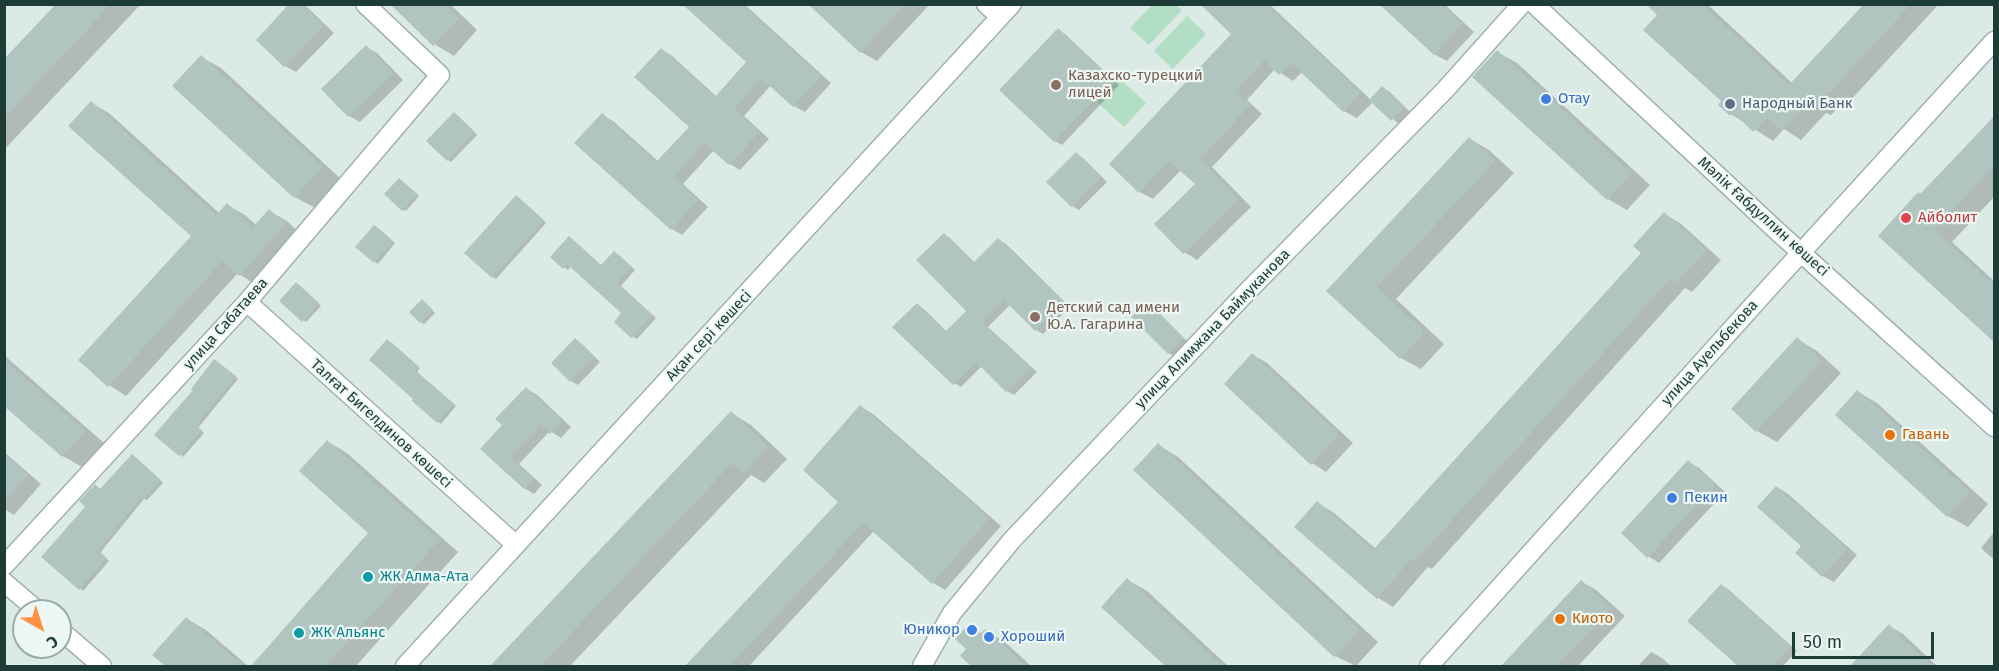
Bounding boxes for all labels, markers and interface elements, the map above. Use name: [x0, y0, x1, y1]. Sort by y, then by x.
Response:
place label: Казахско-турецкий лицей: [1068, 67, 1203, 102]
marker: Казахско-турецкий лицей: [1049, 78, 1063, 92]
place label: Отау: [1558, 90, 1590, 108]
marker: Отау: [1539, 92, 1553, 106]
place label: Народный Банк: [1742, 95, 1853, 113]
marker: Народный Банк: [1723, 97, 1737, 111]
street label: Мәлік Ғабдуллин көшесі: [1694, 153, 1832, 281]
place label: Айболит: [1918, 209, 1977, 227]
marker: Айболит: [1899, 211, 1913, 225]
street label: улица Алимжана Баймуканова: [1132, 245, 1294, 413]
street label: улица Сабатаева: [180, 274, 272, 374]
street label: Ақан сері көшесі: [662, 287, 756, 385]
street label: улица Ауельбекова: [1658, 297, 1762, 409]
place label: Детский сад имени Ю.А. Гагарина: [1047, 299, 1180, 334]
marker: Детский сад имени Ю.А. Гагарина: [1028, 310, 1042, 324]
street label: Талғат Бигелдинов көшесі: [307, 356, 455, 492]
place label: Гавань: [1902, 426, 1949, 444]
marker: Гавань: [1883, 428, 1897, 442]
place label: Пекин: [1684, 489, 1728, 507]
marker: Пекин: [1665, 491, 1679, 505]
place label: ЖК Алма-Ата: [380, 568, 469, 586]
marker: ЖК Алма-Ата: [361, 570, 375, 584]
north arrow: [12, 599, 72, 659]
place label: Киото: [1572, 610, 1613, 628]
marker: Киото: [1553, 612, 1567, 626]
scale bar: [1795, 620, 1938, 658]
place label: Юникор: [903, 621, 960, 639]
marker: Юникор: [965, 623, 979, 637]
place label: ЖК Альянс: [311, 624, 385, 642]
marker: ЖК Альянс: [292, 626, 306, 640]
place label: Хороший: [1001, 628, 1065, 646]
marker: Хороший: [982, 630, 996, 644]
text: 50 m: [1803, 631, 1842, 653]
text: С: [43, 632, 62, 652]

